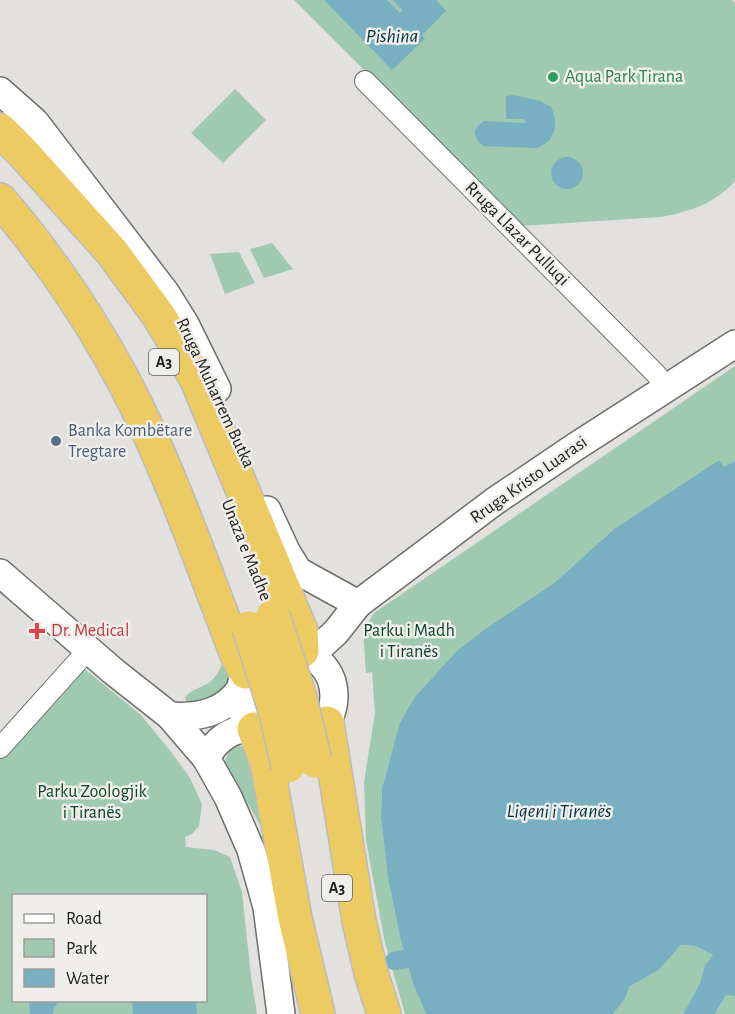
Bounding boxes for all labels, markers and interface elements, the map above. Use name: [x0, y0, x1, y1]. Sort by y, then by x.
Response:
water label: Pishina: [366, 26, 418, 46]
place label: Aqua Park Tirana: [565, 68, 683, 86]
marker: Aqua Park Tirana: [546, 70, 560, 84]
street label: Rruga Llazar Pulluqi: [462, 179, 572, 289]
street label: Rruga Muharrem Butka: [172, 315, 258, 471]
road number: A3: [149, 349, 179, 375]
place label: Banka Kombëtare Tregtare: [68, 422, 192, 461]
street label: Rruga Kristo Luarasi: [467, 433, 591, 527]
marker: Banka Kombëtare Tregtare: [49, 434, 63, 448]
street label: Unaza e Madhe: [217, 497, 275, 603]
marker: Dr. Medical: [28, 622, 46, 640]
place label: Dr. Medical: [51, 622, 129, 640]
park label: Parku i Madh i Tiranës: [363, 622, 455, 661]
park label: Parku Zoologjik i Tiranës: [37, 783, 148, 822]
water label: Liqeni i Tiranës: [507, 801, 612, 821]
road number: A3: [322, 875, 352, 901]
legend: [12, 894, 207, 1002]
text: Road: [66, 910, 102, 928]
text: Park: [66, 940, 98, 958]
text: Water: [66, 970, 109, 988]

